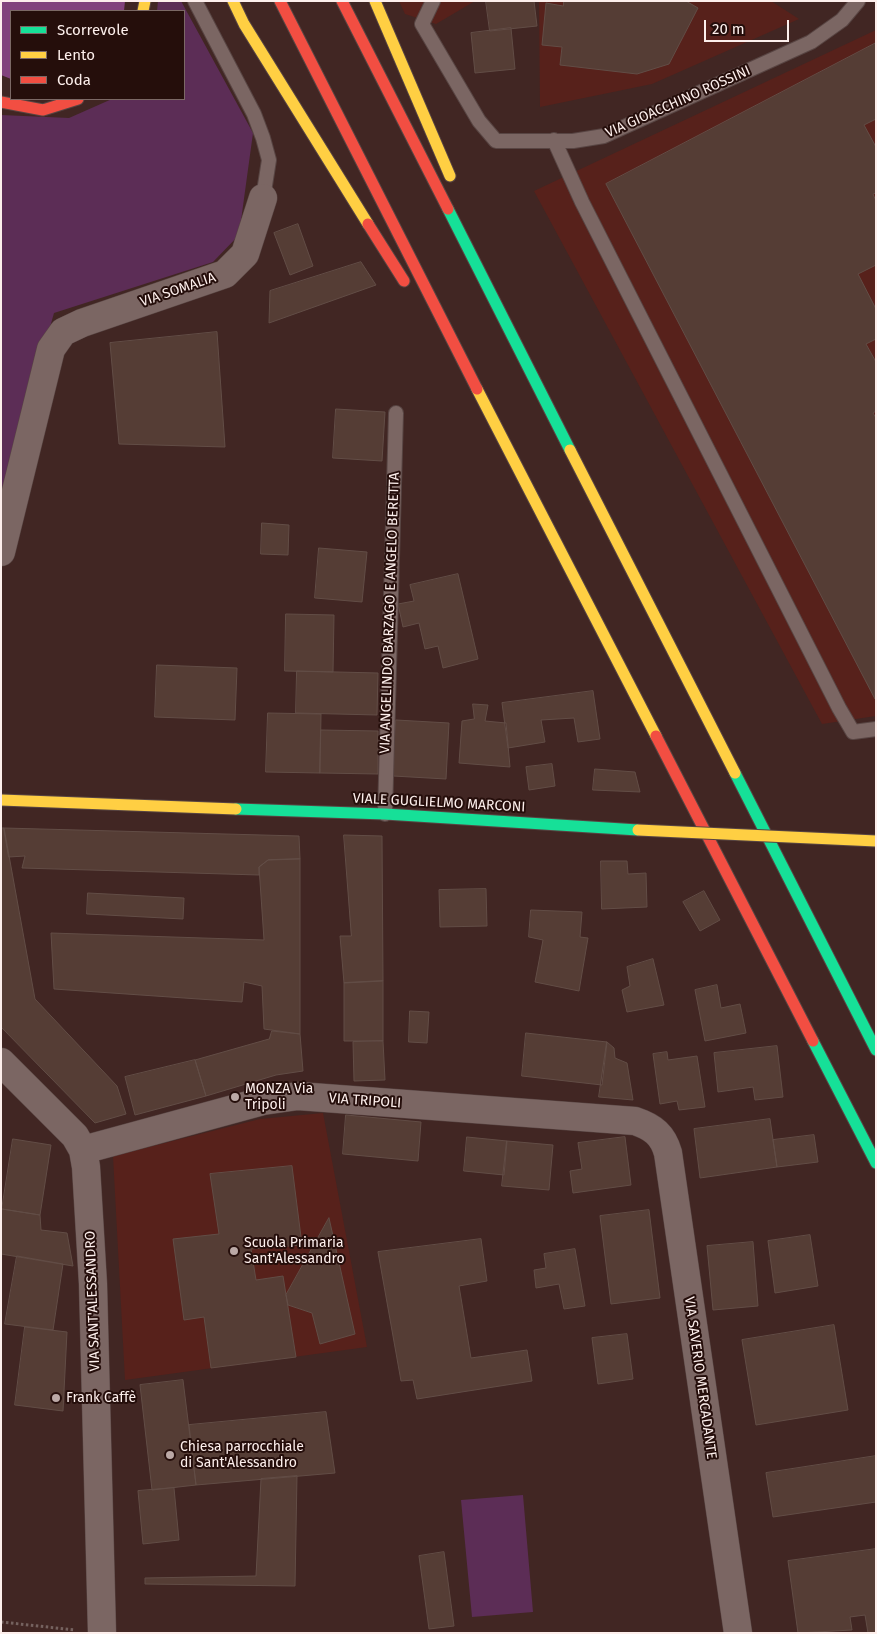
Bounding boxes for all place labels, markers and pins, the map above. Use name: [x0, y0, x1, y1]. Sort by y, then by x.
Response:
place label: MONZA Via Tripoli: [245, 1081, 313, 1114]
marker: MONZA Via Tripoli: [229, 1091, 241, 1103]
place label: Scuola Primaria Sant'Alessandro: [244, 1235, 345, 1268]
marker: Scuola Primaria Sant'Alessandro: [228, 1245, 240, 1257]
place label: Frank Caffè: [66, 1390, 136, 1406]
marker: Frank Caffè: [50, 1392, 62, 1404]
place label: Chiesa parrocchiale di Sant'Alessandro: [180, 1439, 304, 1471]
marker: Chiesa parrocchiale di Sant'Alessandro: [164, 1449, 176, 1461]

